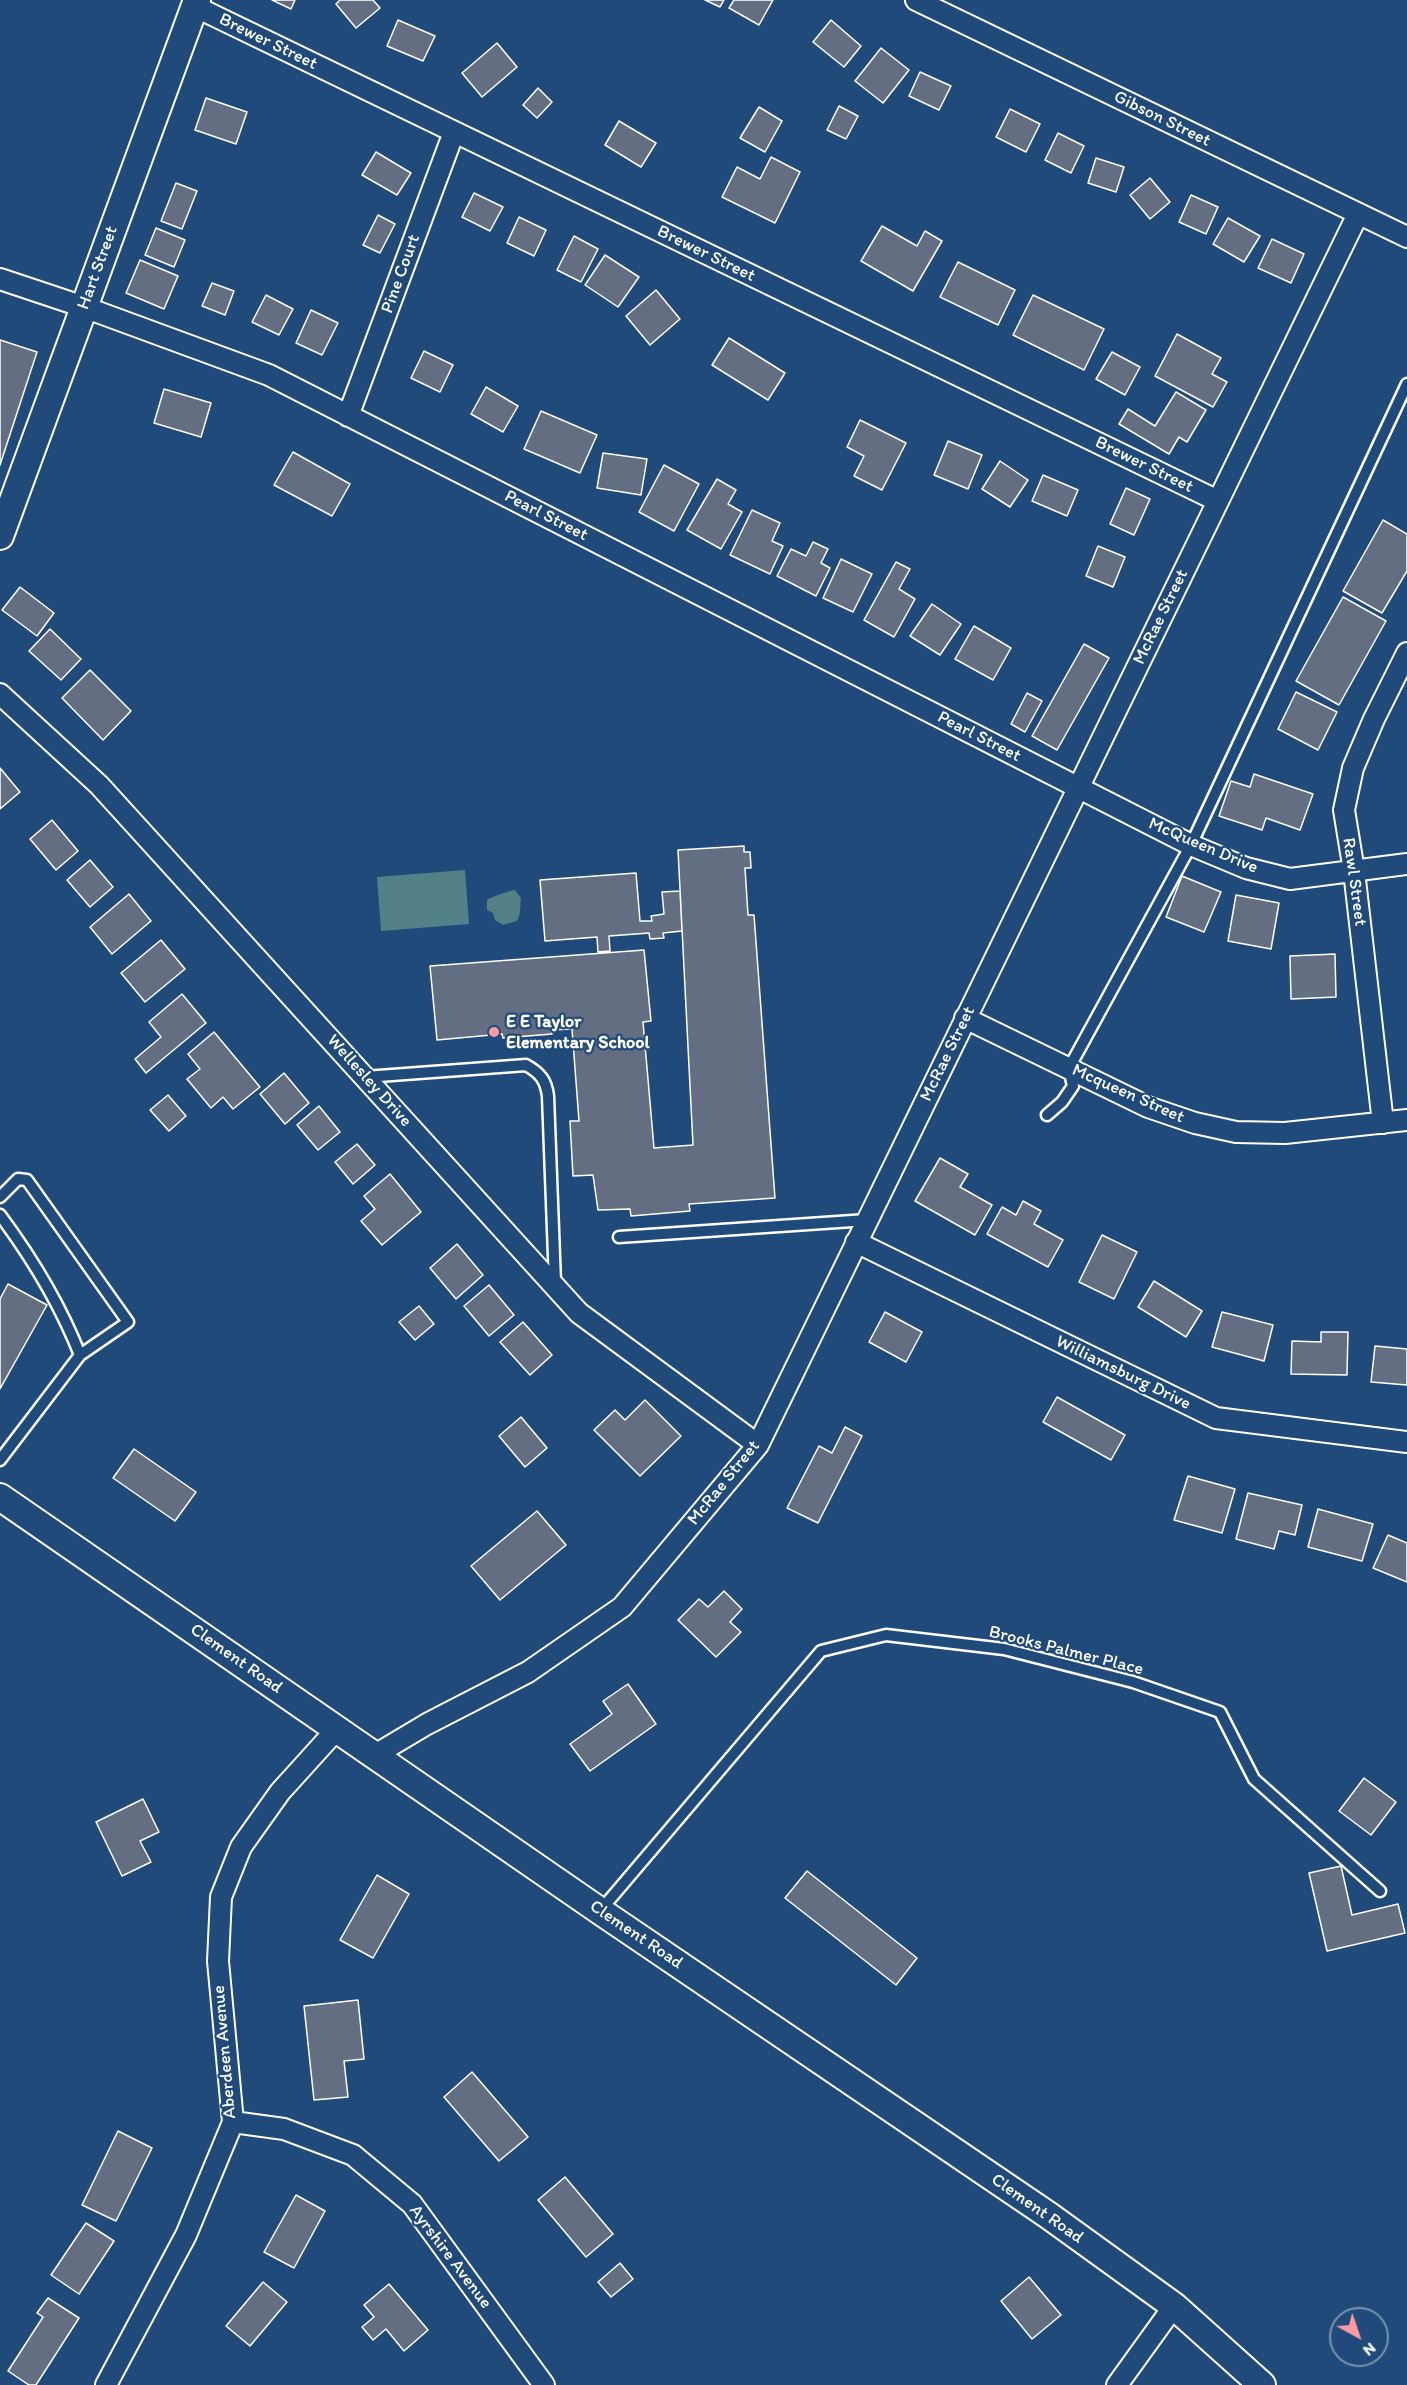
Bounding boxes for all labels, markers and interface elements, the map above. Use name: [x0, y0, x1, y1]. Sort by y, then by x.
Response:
street label: Brewer Street: [215, 9, 321, 75]
street label: Gibson Street: [1110, 86, 1214, 152]
street label: Brewer Street: [653, 221, 759, 287]
street label: Hart Street: [73, 223, 123, 313]
street label: Pine Court: [377, 232, 425, 316]
street label: Brewer Street: [1091, 432, 1197, 498]
street label: Pearl Street: [501, 486, 591, 546]
street label: McRae Street: [1129, 566, 1193, 668]
street label: Pearl Street: [934, 707, 1024, 767]
street label: McQueen Drive: [1145, 813, 1261, 879]
street label: Rawl Street: [1337, 836, 1371, 928]
street label: McRae Street: [916, 1003, 980, 1105]
place label: E E Taylor Elementary School: [506, 1011, 650, 1054]
marker: E E Taylor Elementary School: [487, 1025, 501, 1039]
street label: Wellesley Drive: [322, 1030, 416, 1132]
street label: Mcqueen Street: [1068, 1060, 1188, 1128]
street label: Williamsburg Drive: [1052, 1331, 1194, 1415]
street label: McRae Street: [683, 1436, 765, 1530]
street label: Clement Road: [186, 1619, 286, 1699]
street label: Brooks Palmer Place: [987, 1621, 1145, 1681]
street label: Clement Road: [585, 1896, 687, 1974]
street label: Aberdeen Avenue: [208, 1984, 242, 2120]
street label: Clement Road: [987, 2169, 1087, 2249]
street label: Ayrshire Avenue: [404, 2201, 496, 2313]
north arrow: [1329, 2307, 1389, 2367]
text: N: [1359, 2339, 1380, 2360]

